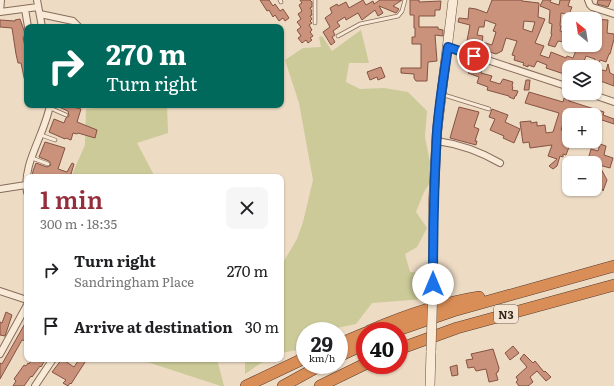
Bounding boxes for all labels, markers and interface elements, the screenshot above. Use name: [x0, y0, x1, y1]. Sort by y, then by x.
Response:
north arrow: [562, 12, 602, 52]
map controls: [562, 12, 602, 196]
text: 270 m: [106, 32, 187, 74]
pin: [457, 39, 491, 73]
icon: right: [40, 40, 92, 92]
icon: arrive: [463, 45, 485, 67]
button: layers: [562, 60, 602, 100]
text: Turn right: [106, 70, 197, 97]
button: +: [562, 108, 602, 148]
button: −: [562, 156, 602, 196]
text: 1 min: [40, 181, 103, 216]
button: close: [226, 187, 268, 229]
text: 300 m · 18:35: [40, 214, 117, 233]
text: Turn right: [74, 249, 156, 272]
icon: right: [40, 259, 62, 281]
text: 270 m: [227, 259, 268, 282]
position arrow: [412, 263, 454, 305]
text: Sandringham Place: [74, 272, 194, 291]
road number: N3: [494, 305, 518, 323]
icon: arrive: [40, 315, 62, 337]
text: Arrive at destination: [74, 315, 233, 338]
text: 30 m: [245, 315, 279, 338]
speed limit sign: 40: [356, 322, 408, 374]
text: 29: [311, 328, 333, 358]
text: km/h: [309, 350, 335, 365]

